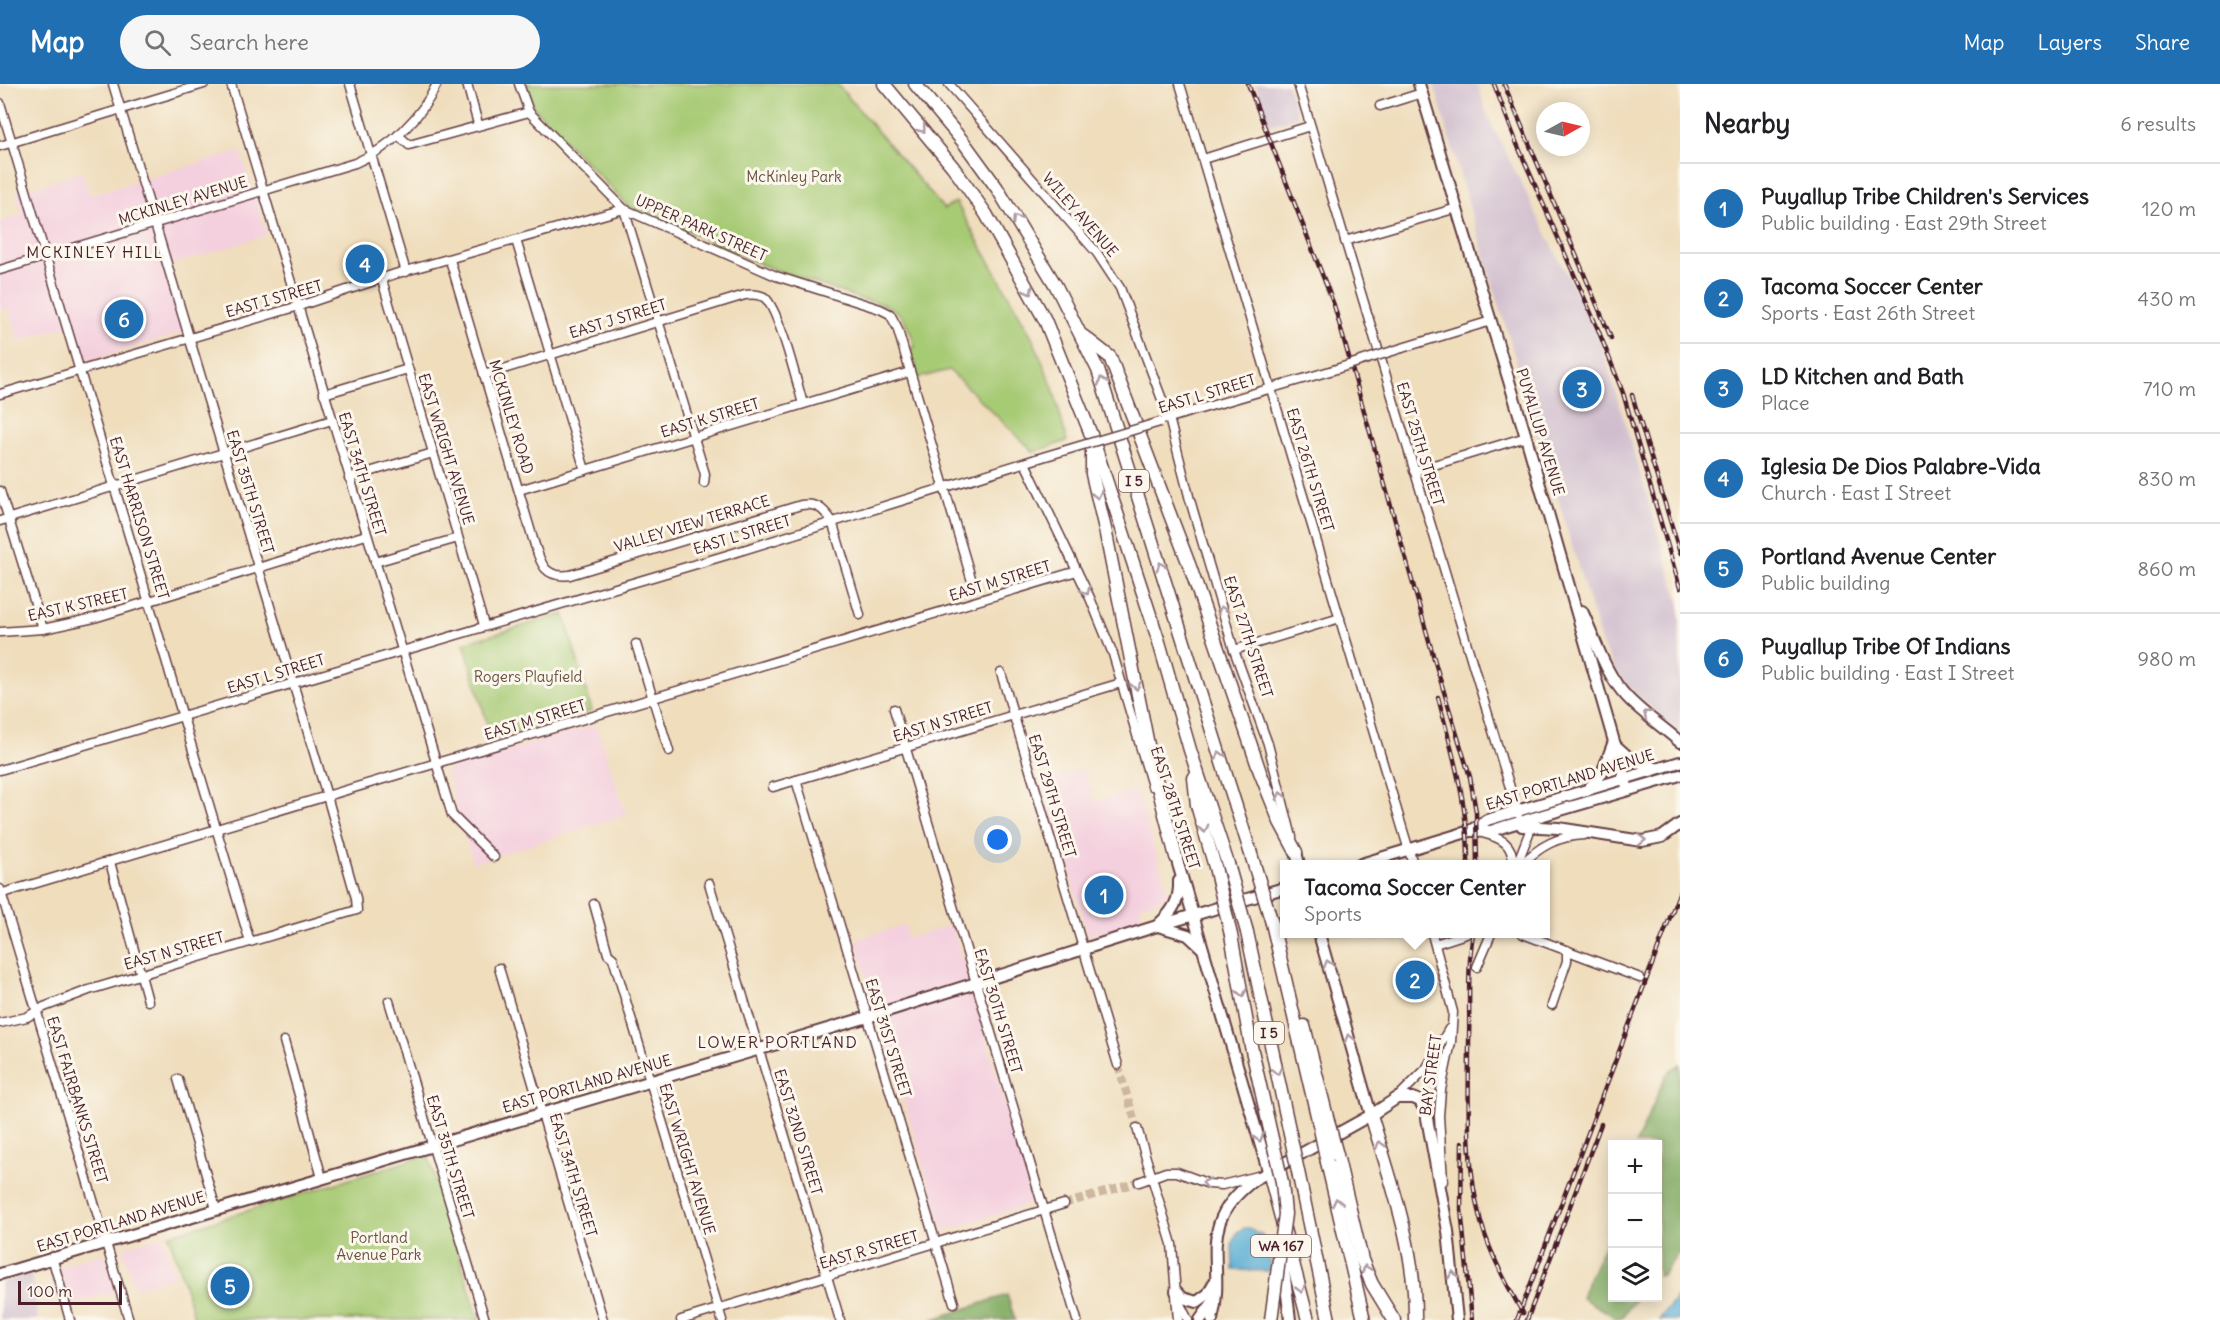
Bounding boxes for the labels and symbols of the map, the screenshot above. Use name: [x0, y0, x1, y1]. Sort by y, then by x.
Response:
north arrow: [1536, 102, 1590, 156]
one-way arrow: [914, 122, 925, 133]
park label: McKinley Park: [746, 167, 842, 186]
street label: WILEY AVENUE: [1038, 169, 1122, 261]
street label: MCKINLEY AVENUE: [116, 172, 250, 229]
street label: UPPER PARK STREET: [633, 190, 770, 265]
one-way arrow: [1011, 215, 1023, 225]
district label: MCKINLEY HILL: [26, 242, 164, 262]
pin: 4: [346, 242, 385, 286]
street label: EAST I STREET: [223, 276, 324, 321]
one-way arrow: [1022, 285, 1033, 295]
street label: EAST J STREET: [567, 295, 669, 342]
pin: 6: [104, 296, 144, 342]
street label: MCKINLEY ROAD: [485, 357, 538, 476]
street label: PUYALLUP AVENUE: [1512, 366, 1569, 498]
pin: 3: [1562, 366, 1602, 412]
street label: EAST L STREET: [1156, 370, 1258, 417]
street label: EAST WRIGHT AVENUE: [414, 371, 479, 527]
one-way arrow: [1096, 376, 1109, 387]
street label: EAST 25TH STREET: [1393, 380, 1448, 508]
street label: EAST K STREET: [658, 393, 762, 442]
street label: EAST 26TH STREET: [1283, 406, 1338, 534]
street label: EAST 34TH STREET: [335, 410, 390, 538]
street label: EAST 35TH STREET: [223, 428, 278, 556]
street label: EAST HARRISON STREET: [106, 434, 173, 602]
road number: I 5: [1119, 470, 1149, 492]
one-way arrow: [1090, 490, 1103, 500]
street label: VALLEY VIEW TERRACE: [612, 491, 772, 556]
street label: EAST L STREET: [691, 511, 793, 558]
street label: EAST M STREET: [947, 556, 1053, 605]
one-way arrow: [1156, 561, 1168, 572]
street label: EAST 27TH STREET: [1220, 573, 1277, 700]
street label: EAST K STREET: [26, 584, 130, 625]
one-way arrow: [1079, 585, 1091, 596]
one-way arrow: [1217, 605, 1229, 616]
street label: EAST L STREET: [225, 650, 327, 697]
park label: Rogers Playfield: [474, 667, 583, 686]
one-way arrow: [1129, 681, 1142, 691]
street label: EAST M STREET: [482, 695, 588, 744]
street label: EAST N STREET: [891, 697, 995, 746]
one-way arrow: [1642, 711, 1653, 722]
street label: EAST 29TH STREET: [1025, 732, 1080, 860]
street label: EAST 28TH STREET: [1147, 744, 1204, 872]
street label: EAST PORTLAND AVENUE: [1483, 745, 1656, 814]
one-way arrow: [1215, 750, 1227, 761]
one-way arrow: [1276, 791, 1289, 801]
one-way arrow: [1197, 823, 1209, 833]
your location: [983, 825, 1012, 854]
one-way arrow: [1637, 834, 1646, 847]
pin: 1: [1084, 872, 1124, 918]
street label: EAST N STREET: [122, 927, 226, 974]
street label: EAST 30TH STREET: [970, 946, 1027, 1076]
pin: 2: [1396, 958, 1434, 1002]
one-way arrow: [1322, 959, 1335, 969]
street label: EAST 31ST STREET: [861, 976, 916, 1100]
one-way arrow: [1235, 988, 1248, 998]
street label: EAST FAIRBANKS STREET: [43, 1014, 112, 1186]
road number: I 5: [1254, 1022, 1284, 1044]
district label: LOWER PORTLAND: [698, 1032, 858, 1052]
one-way arrow: [1344, 1033, 1356, 1044]
street label: BAY STREET: [1415, 1033, 1446, 1117]
street label: EAST PORTLAND AVENUE: [500, 1050, 674, 1117]
one-way arrow: [1270, 1066, 1283, 1076]
street label: EAST 32ND STREET: [770, 1067, 827, 1197]
street label: EAST WRIGHT AVENUE: [655, 1081, 720, 1237]
street label: EAST 35TH STREET: [423, 1093, 478, 1221]
street label: EAST 34TH STREET: [546, 1111, 601, 1239]
one-way arrow: [1252, 1132, 1264, 1143]
one-way arrow: [1375, 1140, 1387, 1151]
one-way arrow: [1201, 1177, 1211, 1190]
street label: EAST PORTLAND AVENUE: [34, 1187, 207, 1256]
one-way arrow: [1331, 1197, 1344, 1207]
street label: EAST R STREET: [817, 1226, 921, 1273]
park label: Portland Avenue Park: [337, 1228, 422, 1264]
road number: WA 167: [1251, 1235, 1311, 1257]
pin: 5: [210, 1264, 250, 1308]
one-way arrow: [1361, 1264, 1373, 1275]
one-way arrow: [1447, 1271, 1460, 1280]
scale bar: [18, 1278, 122, 1306]
one-way arrow: [1293, 1284, 1306, 1294]

